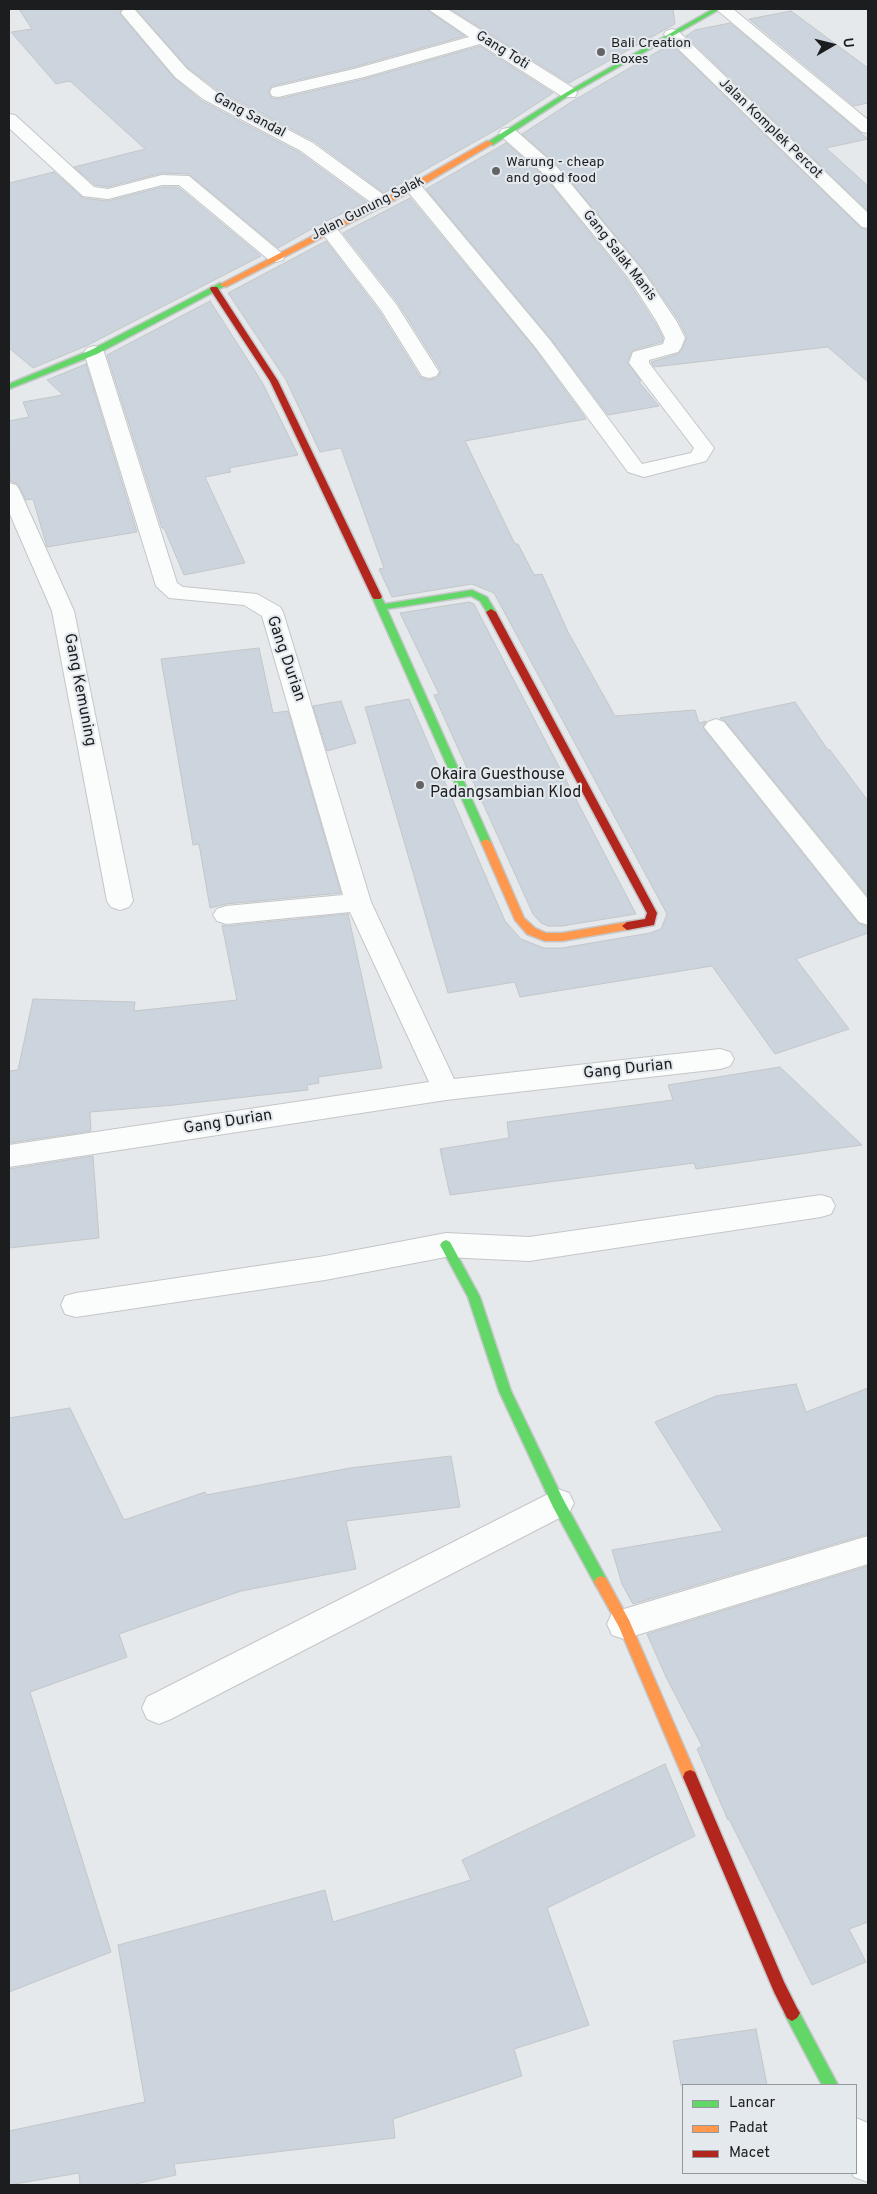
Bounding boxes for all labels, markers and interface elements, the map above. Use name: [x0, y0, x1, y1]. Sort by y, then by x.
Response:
north arrow: [807, 20, 857, 70]
street label: Gang Toti: [472, 28, 532, 74]
place label: Bali Creation Boxes: [611, 36, 691, 68]
text: U: [838, 37, 856, 49]
marker: Bali Creation Boxes: [595, 46, 607, 58]
street label: Jalan Komplek Percot: [715, 75, 825, 183]
street label: Gang Sandal: [210, 90, 288, 142]
place label: Warung - cheap and good food: [506, 155, 604, 188]
marker: Warung - cheap and good food: [490, 165, 502, 177]
street label: Jalan Gunung Salak: [309, 173, 427, 245]
street label: Gang Salak Manis: [578, 207, 660, 305]
street label: Gang Durian: [261, 614, 309, 704]
street label: Gang Kemuning: [59, 632, 99, 748]
place label: Okaira Guesthouse Padangsambian Klod: [430, 766, 581, 804]
marker: Okaira Guesthouse Padangsambian Klod: [414, 779, 426, 791]
street label: Gang Durian: [582, 1056, 674, 1084]
street label: Gang Durian: [182, 1107, 274, 1139]
legend: [682, 2084, 857, 2174]
text: Lancar: [729, 2094, 775, 2113]
text: Padat: [729, 2119, 768, 2138]
text: Macet: [729, 2144, 770, 2163]

